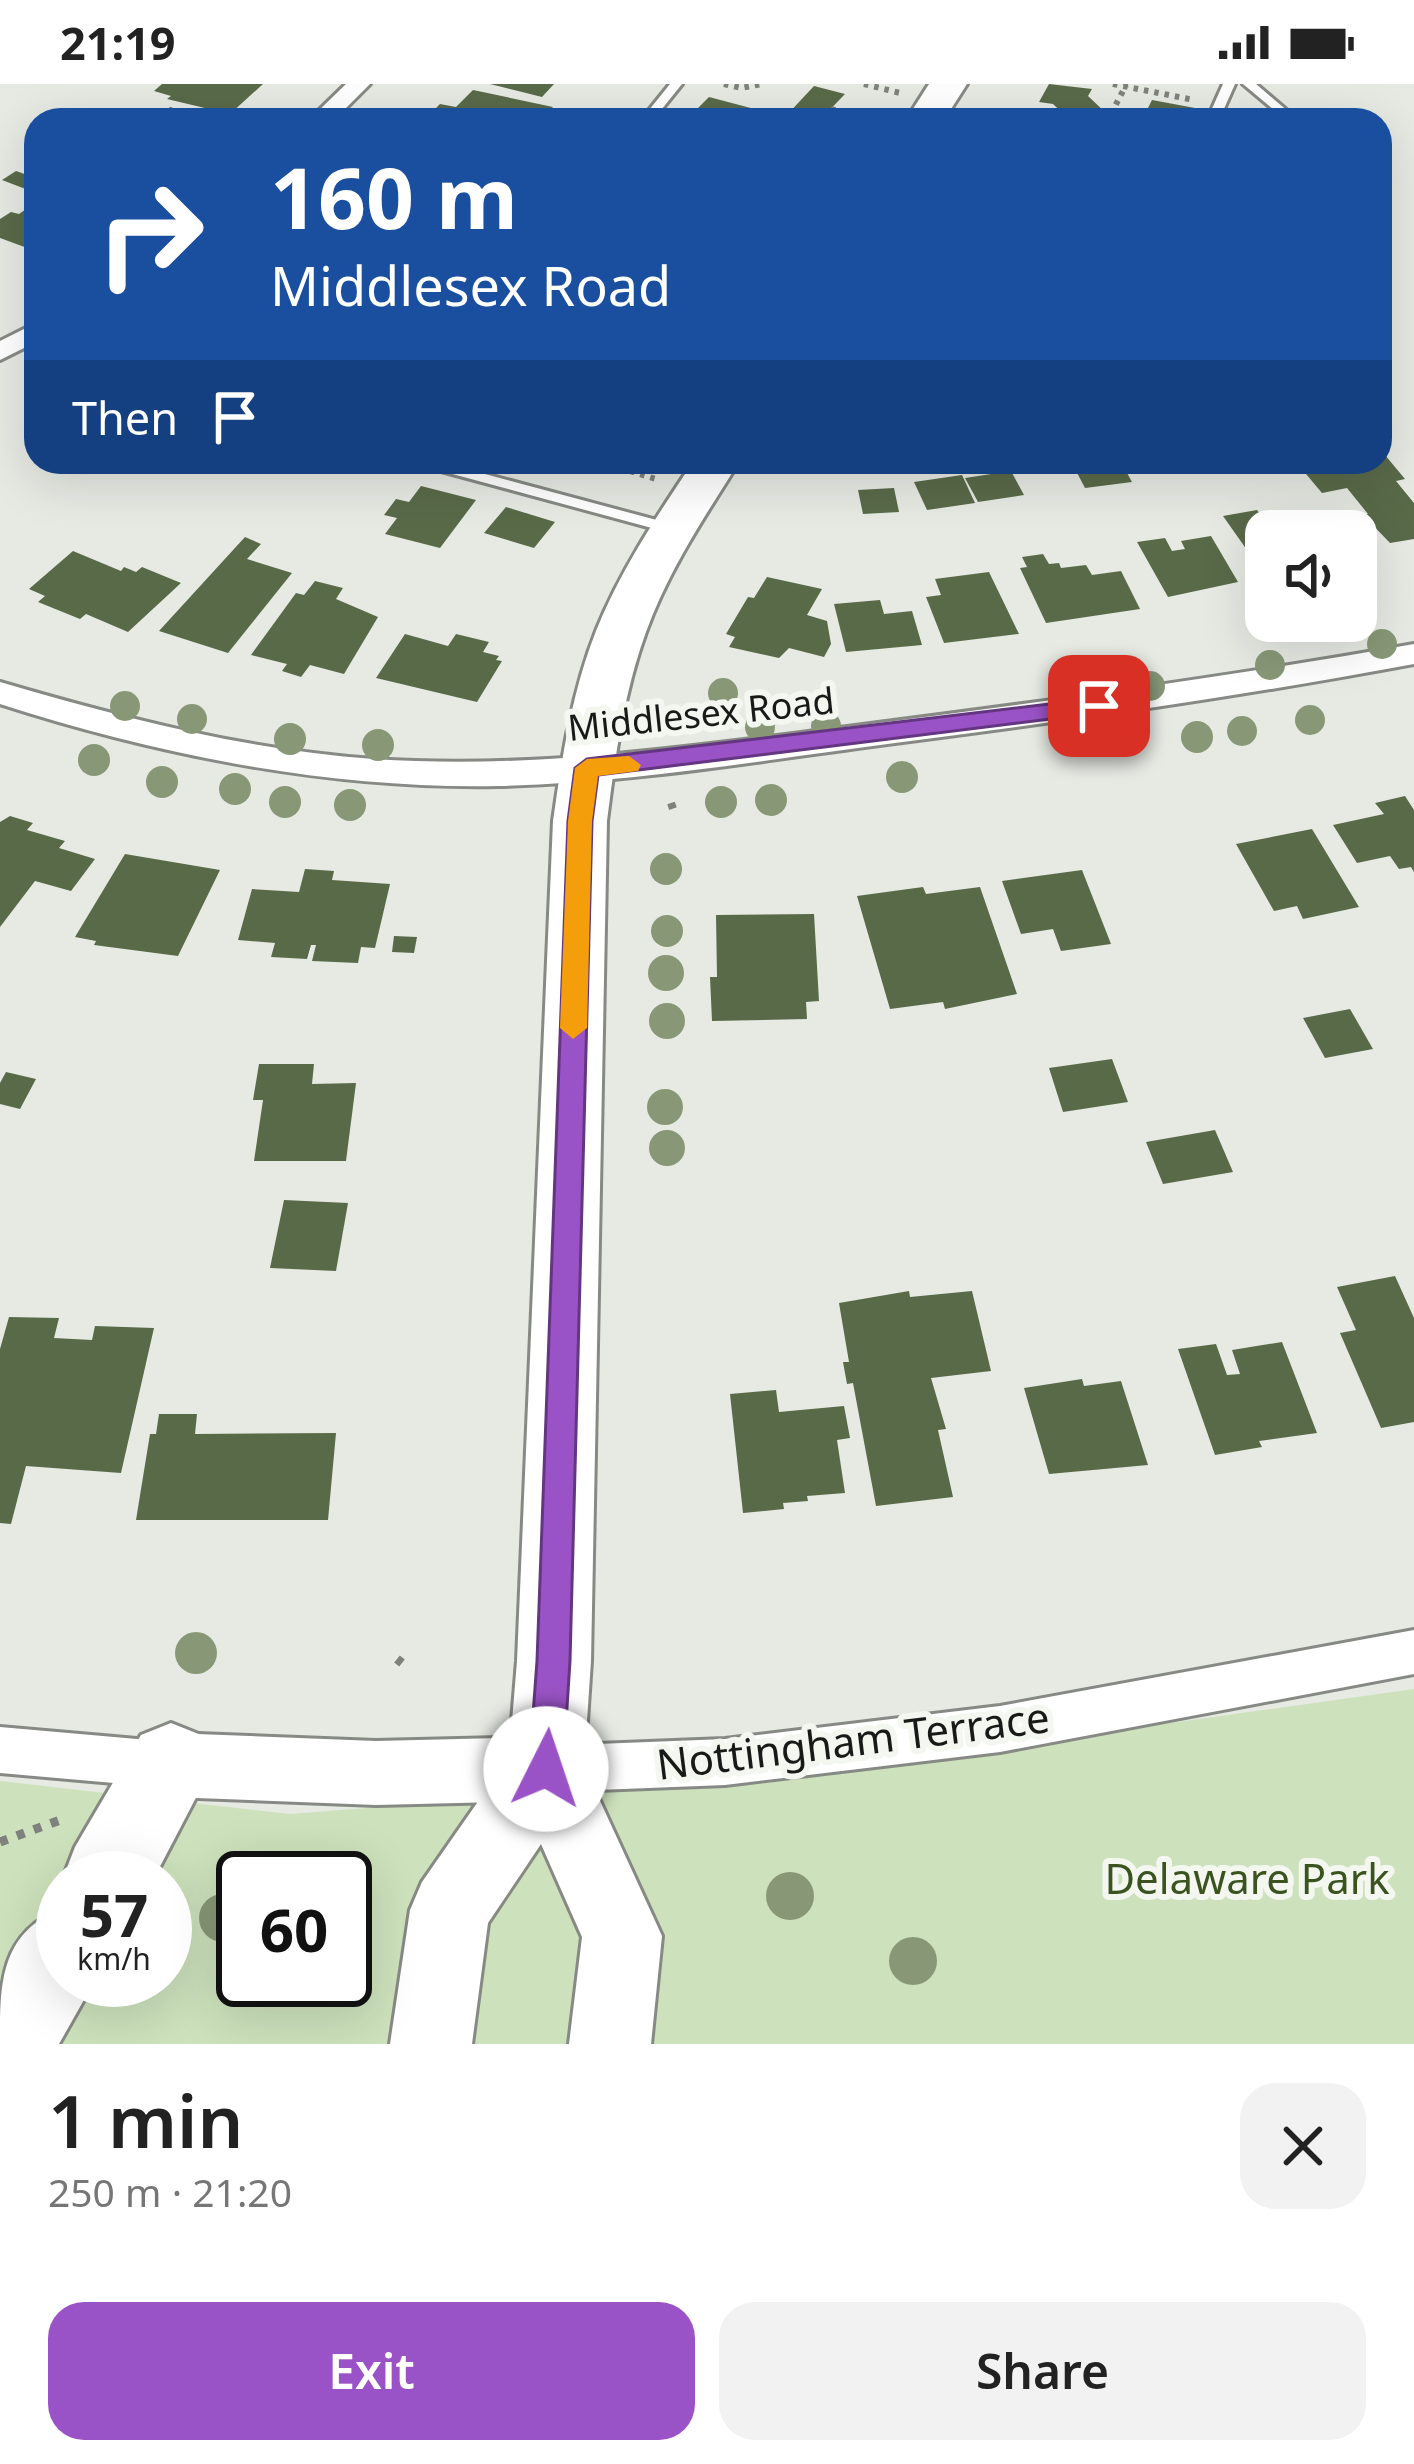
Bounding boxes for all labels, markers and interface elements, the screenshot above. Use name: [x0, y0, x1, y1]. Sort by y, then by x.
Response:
text: 21:19: [60, 12, 176, 73]
text: 160 m: [270, 139, 518, 254]
icon: right: [72, 156, 228, 312]
text: Middlesex Road: [270, 248, 671, 322]
icon: arrive: [202, 384, 268, 450]
text: Then: [72, 387, 178, 448]
map controls: [1245, 510, 1377, 642]
button: sound: [1245, 510, 1377, 642]
pin: [1048, 655, 1150, 757]
icon: arrive: [1066, 673, 1132, 739]
street label: Middlesex Road: [565, 675, 837, 752]
street label: Nottingham Terrace: [653, 1687, 1052, 1792]
position arrow: [483, 1706, 609, 1832]
park label: Delaware Park: [1104, 1849, 1390, 1906]
speed limit sign: 60: [216, 1851, 372, 2007]
text: 57: [80, 1873, 148, 1955]
text: km/h: [77, 1938, 151, 1979]
text: 1 min: [48, 2071, 243, 2169]
button: close: [1240, 2083, 1366, 2209]
text: 250 m · 21:20: [48, 2165, 292, 2218]
button: Exit: [48, 2302, 695, 2440]
button: Share: [719, 2302, 1366, 2440]

